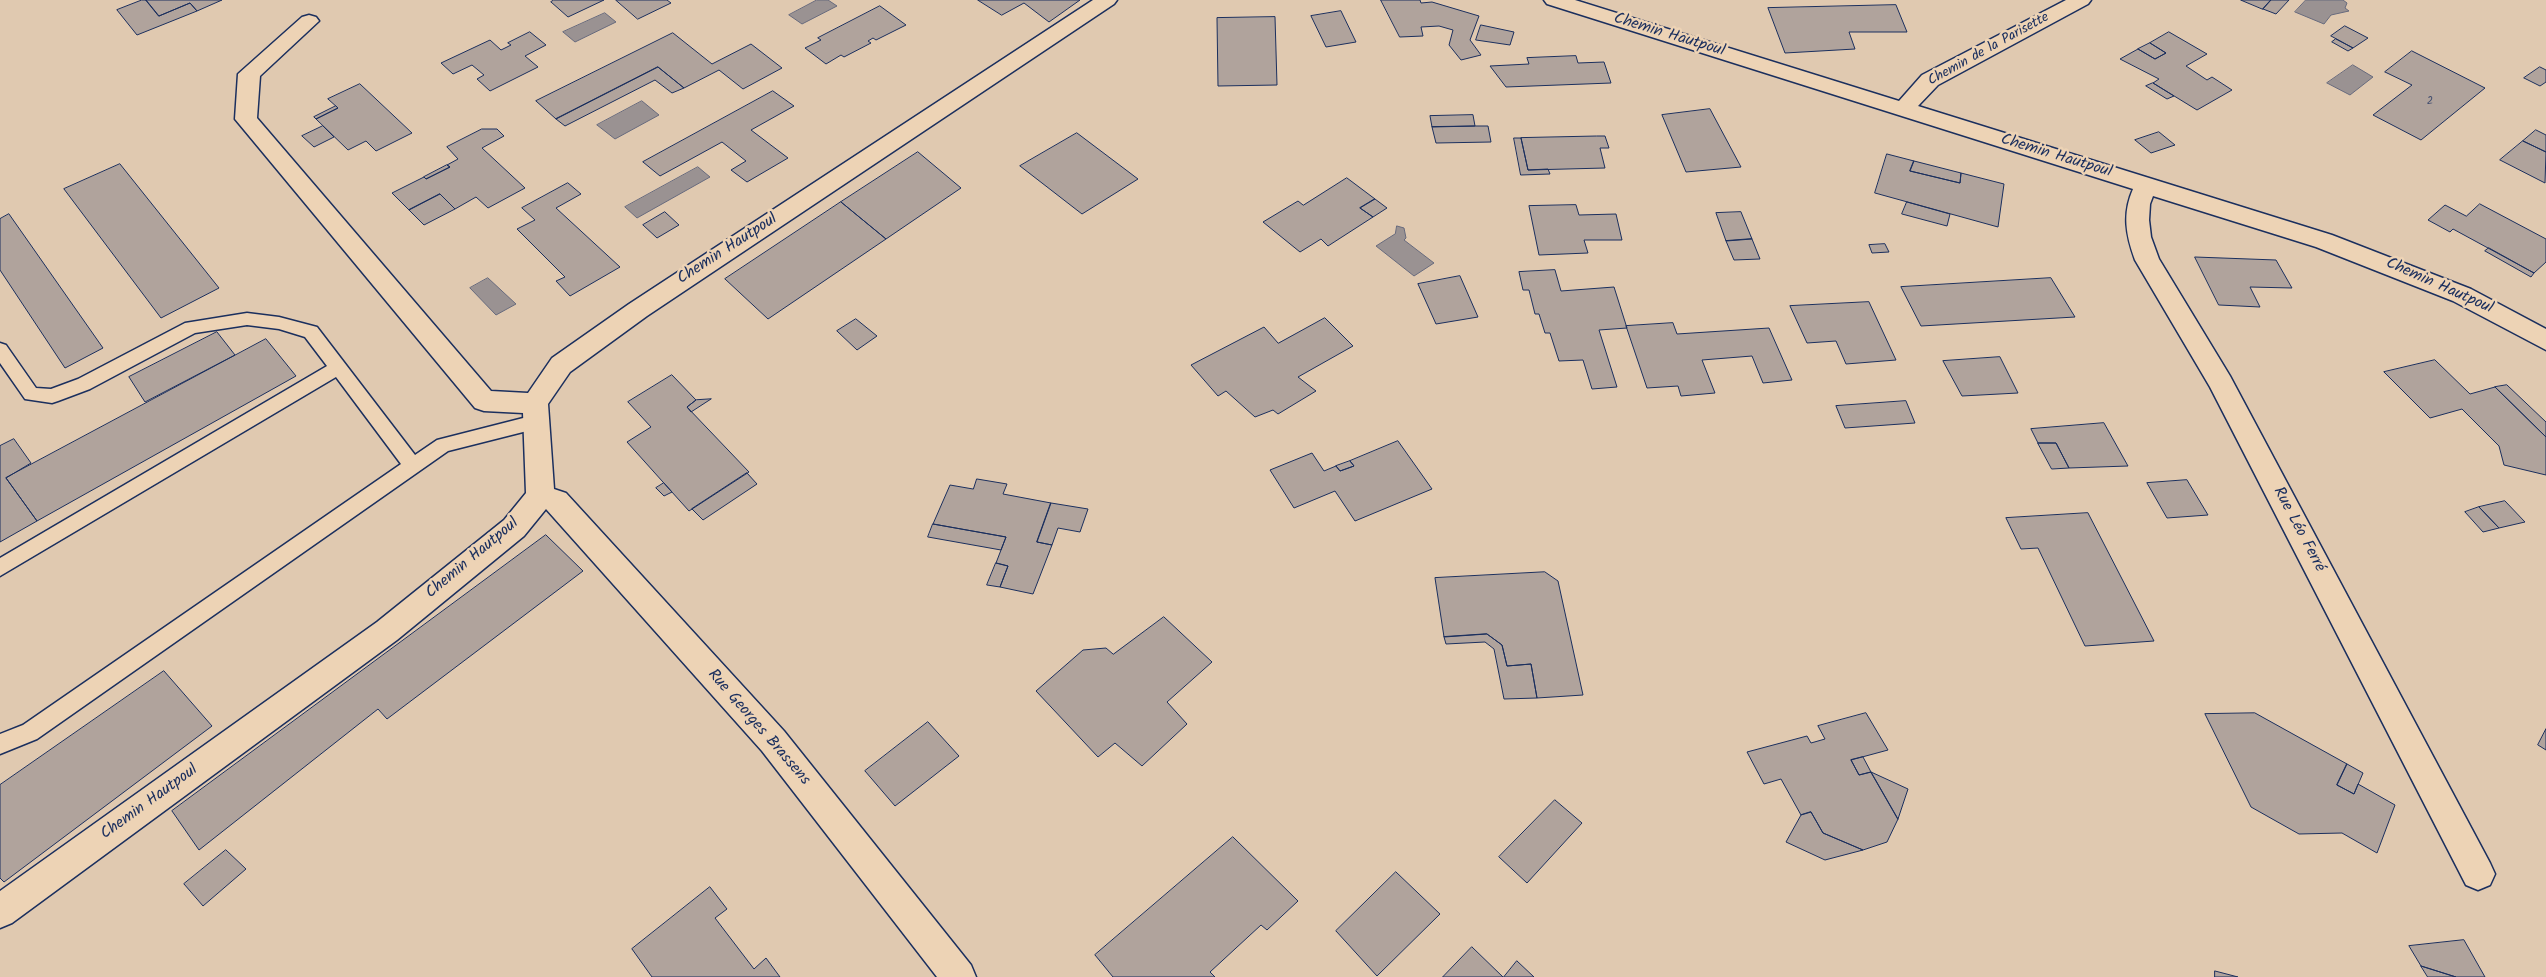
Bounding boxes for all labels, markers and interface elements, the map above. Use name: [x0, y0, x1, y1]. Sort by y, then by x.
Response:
street label: Chemin Hautpoul: [1611, 10, 1727, 62]
street label: Chemin de la Parisette: [1926, 10, 2052, 90]
house number: 2: [2427, 95, 2433, 109]
street label: Chemin Hautpoul: [1998, 131, 2114, 183]
street label: Chemin Hautpoul: [674, 211, 782, 289]
street label: Chemin Hautpoul: [2382, 255, 2496, 319]
street label: Rue Léo Ferré: [2268, 484, 2328, 576]
street label: Chemin Hautpoul: [423, 515, 523, 603]
street label: Rue Georges Brassens: [702, 666, 814, 790]
street label: Chemin Hautpoul: [98, 761, 202, 845]

